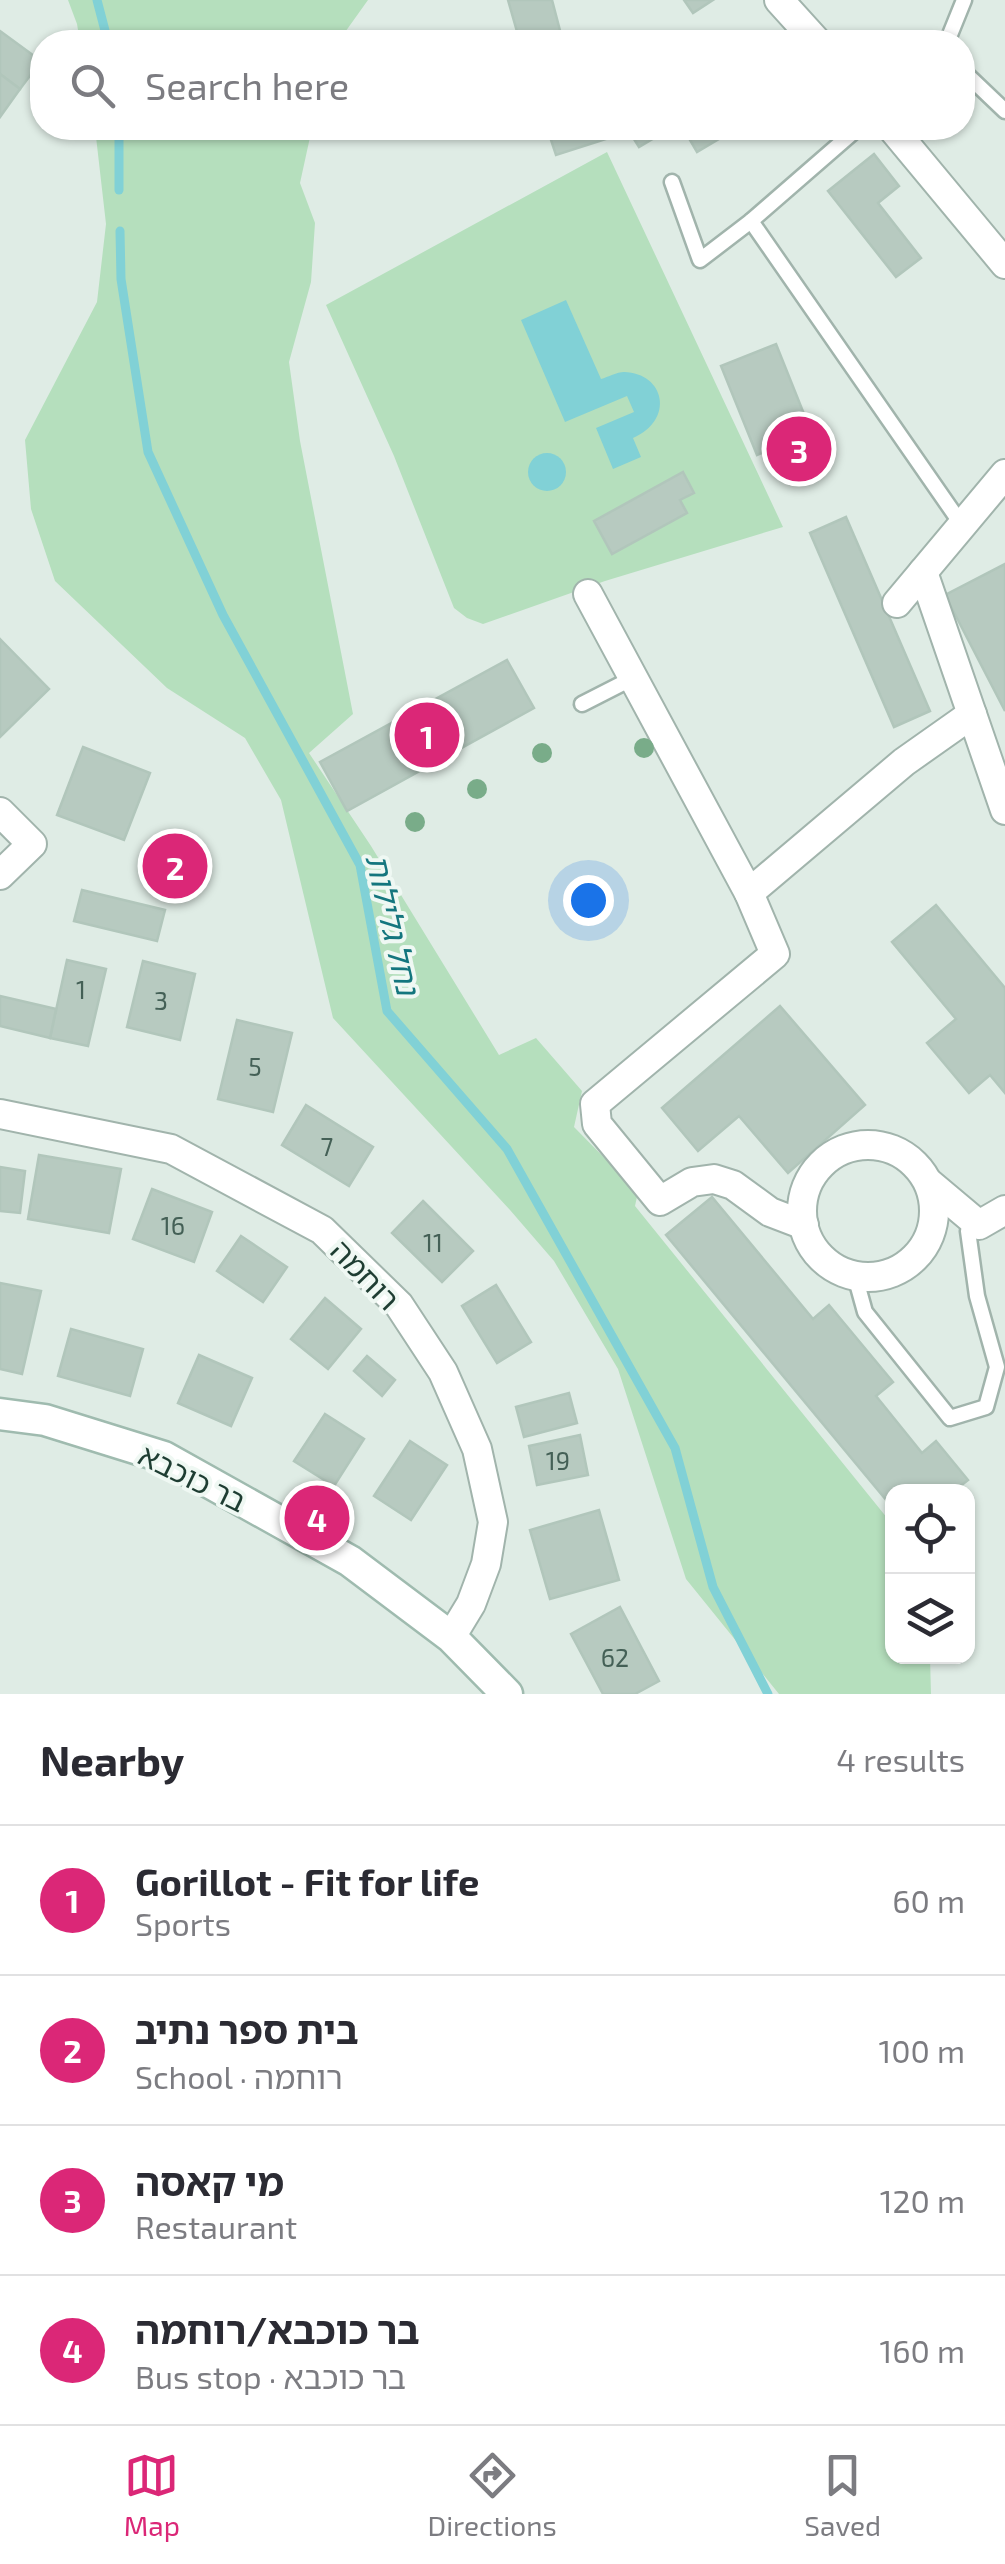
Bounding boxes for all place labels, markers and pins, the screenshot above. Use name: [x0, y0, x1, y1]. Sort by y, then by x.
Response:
pin: 3: [766, 412, 832, 486]
pin: 1: [394, 698, 460, 772]
pin: 2: [142, 828, 208, 904]
pin: 4: [284, 1480, 350, 1556]

